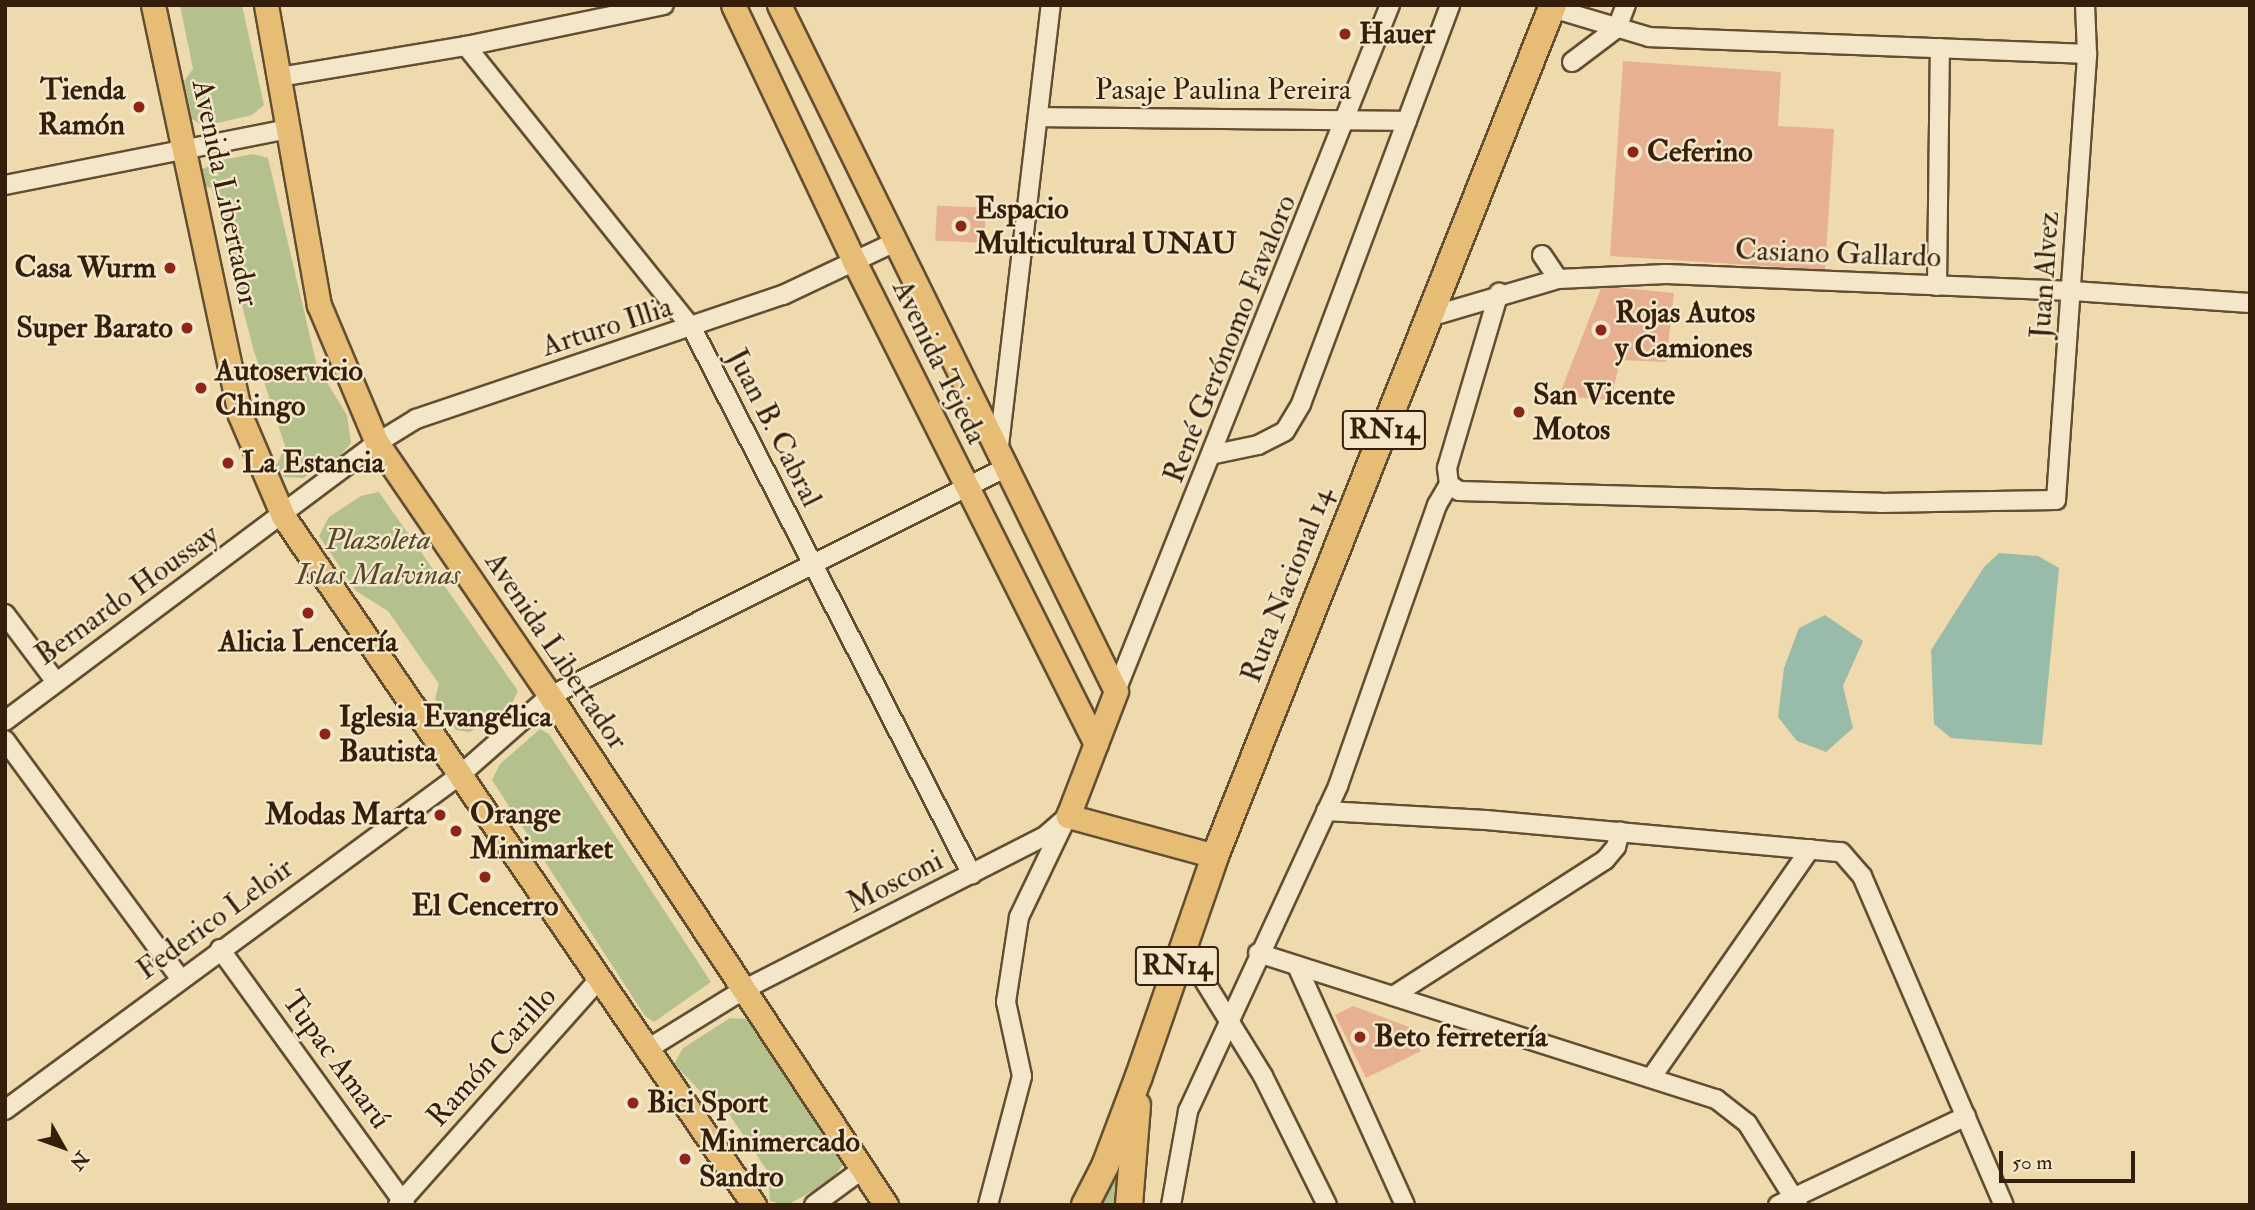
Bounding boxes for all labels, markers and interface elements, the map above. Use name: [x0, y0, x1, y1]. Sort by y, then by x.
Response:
place label: Hauer: [1359, 16, 1435, 52]
marker: Hauer: [1337, 26, 1353, 42]
place label: Tienda Ramón: [38, 72, 125, 142]
street label: Pasaje Paulina Pereira: [1095, 72, 1351, 108]
street label: Avenida Libertador: [183, 76, 267, 310]
marker: Tienda Ramón: [131, 99, 147, 115]
place label: Ceferino: [1647, 134, 1753, 170]
marker: Ceferino: [1625, 144, 1641, 160]
street label: René Gerónomo Favaloro: [1156, 190, 1304, 488]
place label: Espacio Multicultural UNAU: [975, 191, 1237, 262]
street label: Juan Alvez: [2023, 210, 2067, 340]
marker: Espacio Multicultural UNAU: [953, 218, 969, 234]
street label: Casiano Gallardo: [1734, 232, 1942, 276]
place label: Casa Wurm: [15, 250, 156, 286]
marker: Casa Wurm: [162, 260, 178, 276]
street label: Avenida Tejeda: [884, 274, 994, 450]
street label: Arturo Illia: [537, 289, 677, 365]
place label: Rojas Autos y Camiones: [1615, 295, 1755, 366]
place label: Super Barato: [16, 310, 173, 346]
marker: Super Barato: [179, 320, 195, 336]
marker: Rojas Autos y Camiones: [1593, 322, 1609, 338]
street label: Juan B. Cabral: [719, 343, 829, 513]
place label: Autoservicio Chingo: [215, 353, 363, 424]
place label: San Vicente Motos: [1533, 377, 1675, 448]
marker: Autoservicio Chingo: [193, 380, 209, 396]
marker: San Vicente Motos: [1511, 404, 1527, 420]
road number: RN14: [1340, 406, 1428, 454]
place label: La Estancia: [242, 445, 384, 481]
marker: La Estancia: [220, 455, 236, 471]
street label: Ruta Nacional 14: [1233, 482, 1341, 688]
street label: Bernardo Houssay: [28, 516, 226, 674]
park label: Plazoleta Islas Malvinas: [296, 522, 460, 592]
street label: Avenida Libertador: [477, 545, 635, 757]
marker: Alicia Lencería: [300, 605, 316, 621]
place label: Alicia Lencería: [218, 624, 398, 660]
place label: Iglesia Evangélica Bautista: [339, 699, 552, 770]
marker: Iglesia Evangélica Bautista: [317, 726, 333, 742]
place label: Orange Minimarket: [470, 796, 613, 866]
place label: Modas Marta: [265, 797, 426, 833]
marker: Modas Marta: [432, 807, 448, 823]
marker: Orange Minimarket: [448, 823, 464, 839]
street label: Mosconi: [841, 843, 949, 921]
street label: Federico Leloir: [130, 850, 300, 988]
marker: El Cencerro: [477, 869, 493, 885]
place label: El Cencerro: [412, 888, 558, 924]
road number: RN14: [1133, 942, 1221, 990]
street label: Ramón Carillo: [420, 979, 564, 1135]
street label: Tupac Amarú: [274, 984, 398, 1136]
place label: Beto ferretería: [1374, 1019, 1547, 1055]
marker: Beto ferretería: [1352, 1029, 1368, 1045]
place label: Bici Sport: [647, 1085, 768, 1121]
marker: Bici Sport: [625, 1095, 641, 1111]
north arrow: [28, 1112, 98, 1182]
place label: Minimercado Sandro: [699, 1124, 860, 1194]
scale bar: [2003, 1136, 2140, 1180]
text: N: [64, 1146, 94, 1175]
text: 50 m: [2012, 1149, 2053, 1176]
marker: Minimercado Sandro: [677, 1151, 693, 1167]

